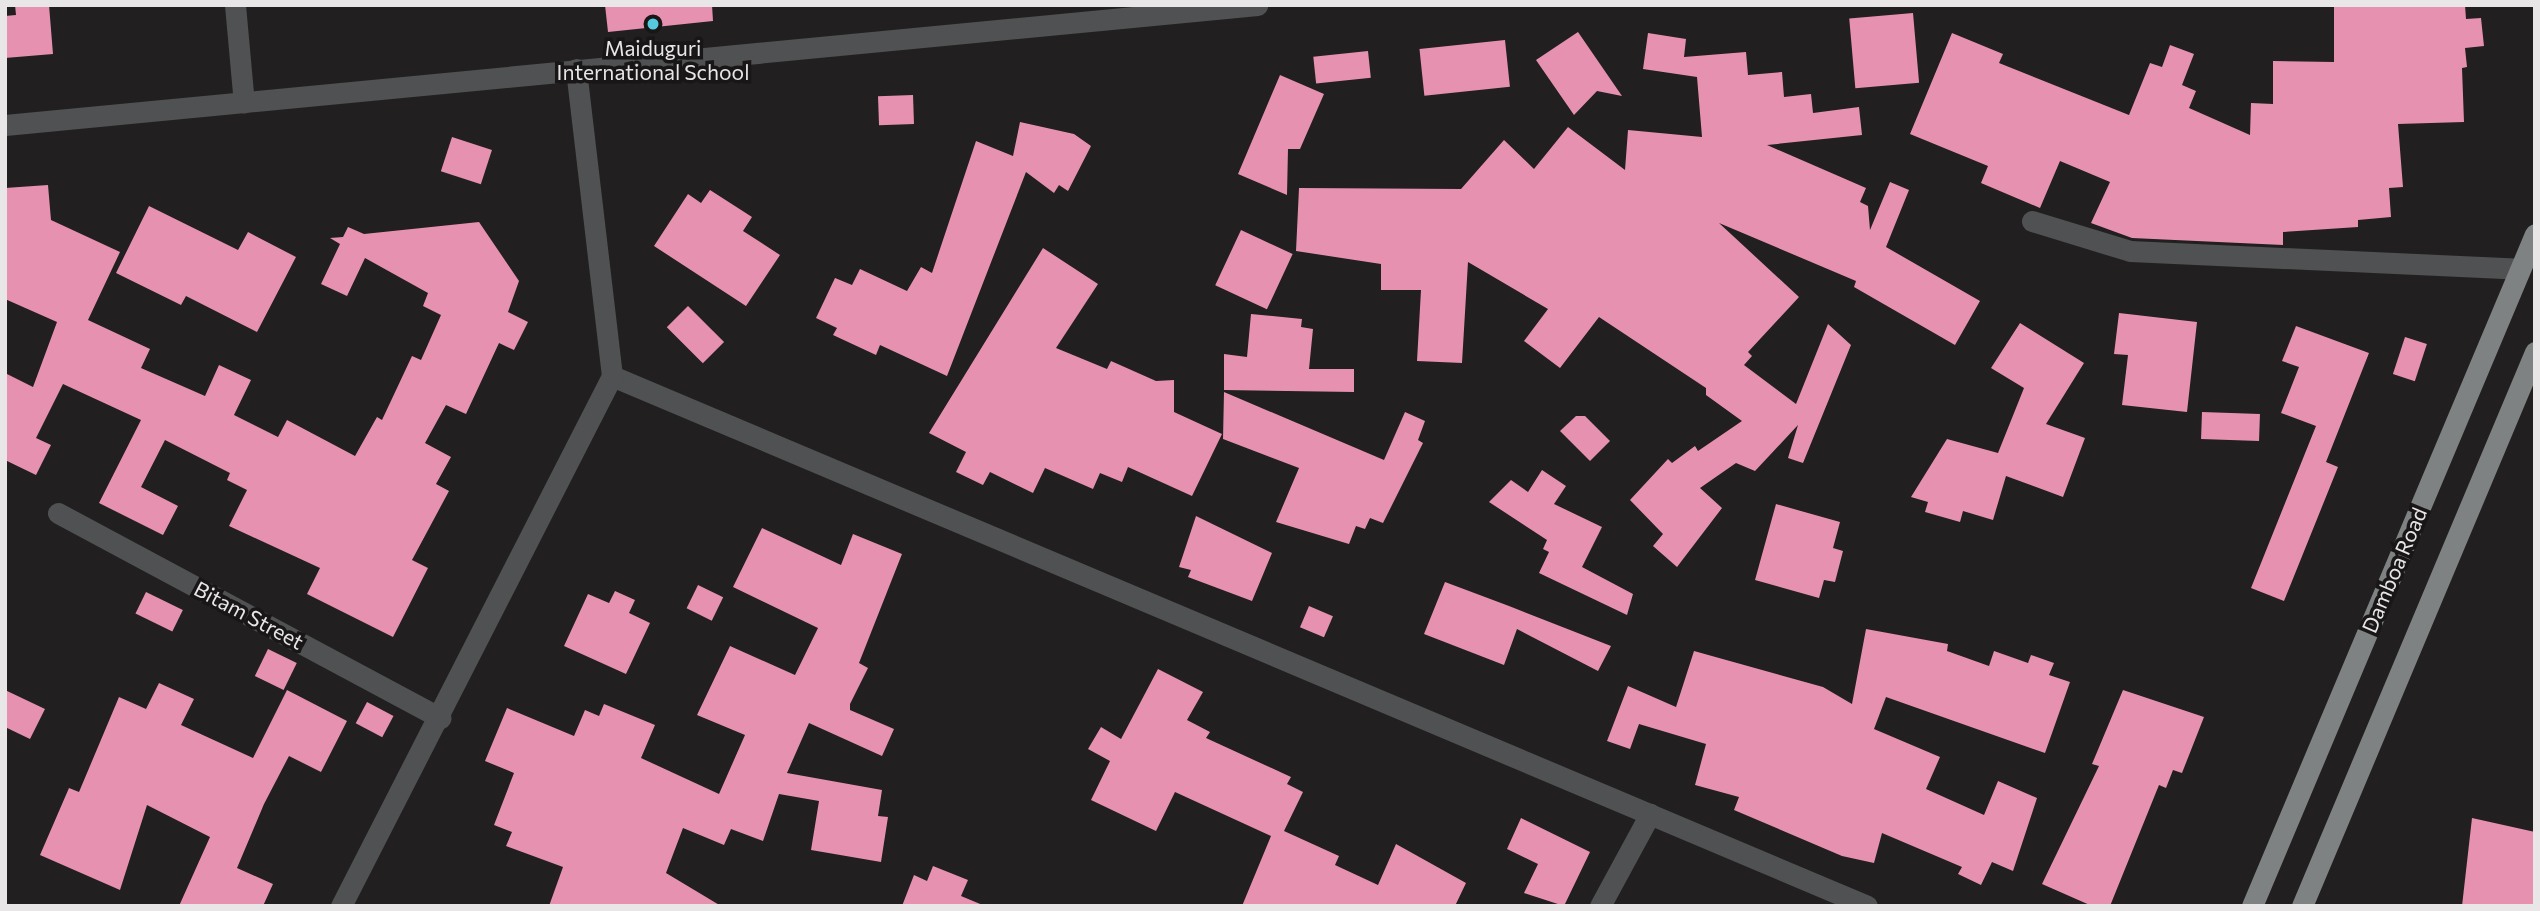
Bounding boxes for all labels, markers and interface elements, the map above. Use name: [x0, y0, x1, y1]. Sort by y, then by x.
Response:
marker: Maiduguri International School: [645, 16, 661, 32]
place label: Maiduguri International School: [557, 35, 749, 85]
street label: Damboa Road: [2356, 504, 2432, 636]
street label: Bitam Street: [190, 576, 308, 654]

